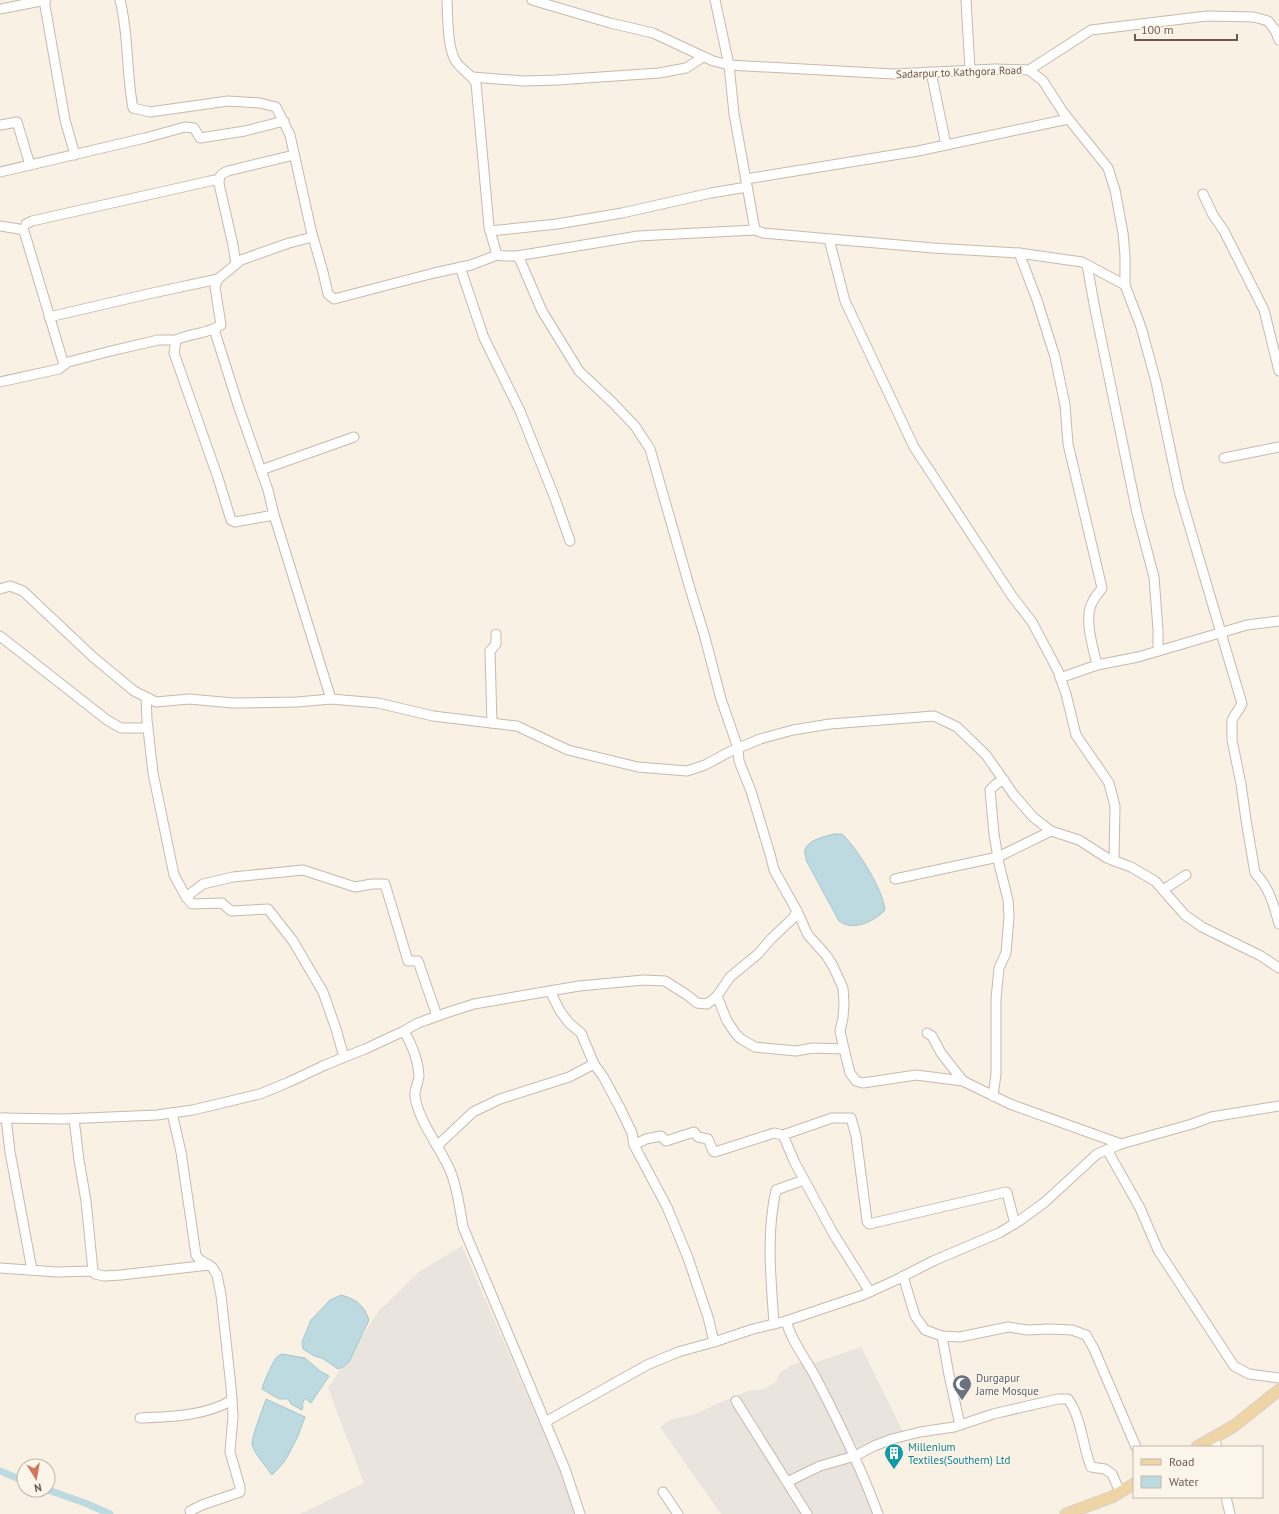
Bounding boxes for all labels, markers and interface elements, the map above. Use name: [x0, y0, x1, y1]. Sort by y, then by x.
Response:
scale bar: [1135, 16, 1237, 42]
text: 100 m: [1141, 22, 1174, 37]
street label: Sadarpur to Kathgora Road: [896, 63, 1022, 81]
place label: Durgapur Jame Mosque: [975, 1371, 1039, 1398]
mosque icon: Durgapur Jame Mosque: [951, 1373, 973, 1401]
place label: Millenium Textiles(Southern) Ltd: [908, 1440, 1011, 1467]
building icon: Millenium Textiles(Southern) Ltd: [883, 1442, 905, 1470]
legend: [1133, 1446, 1263, 1498]
text: Road: [1169, 1454, 1194, 1469]
north arrow: [16, 1458, 56, 1498]
text: Water: [1169, 1474, 1199, 1489]
text: N: [33, 1480, 43, 1495]

